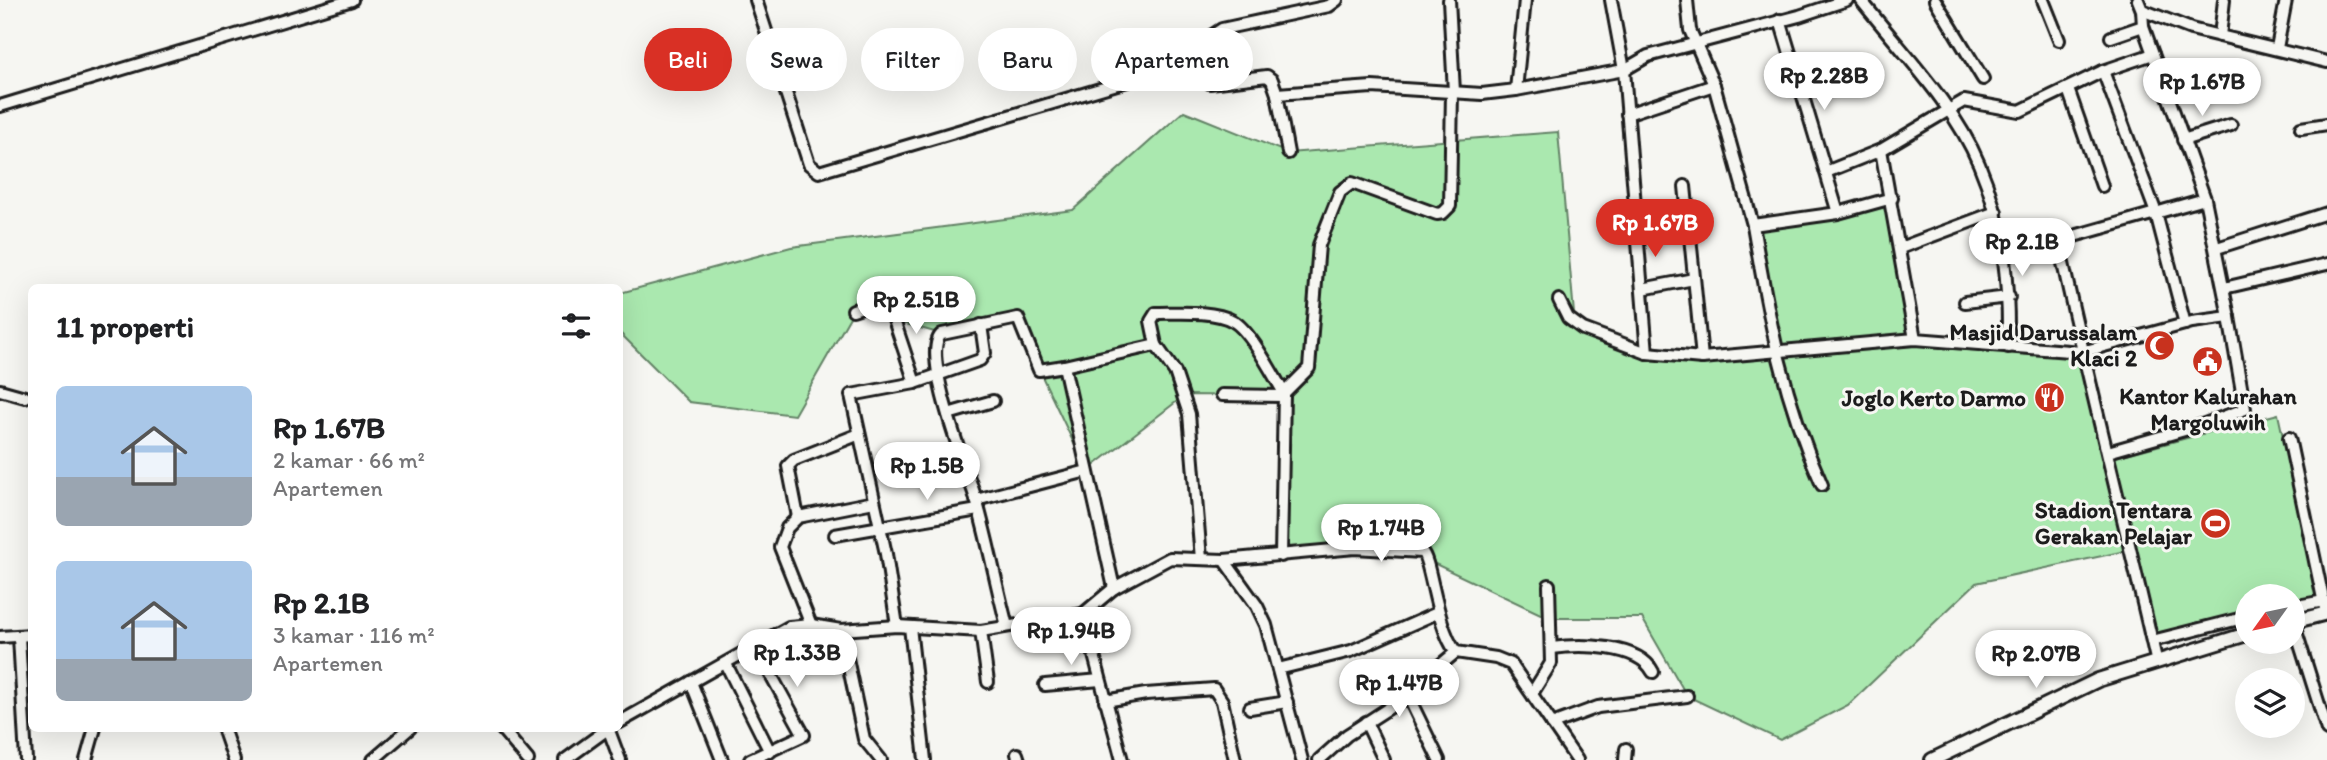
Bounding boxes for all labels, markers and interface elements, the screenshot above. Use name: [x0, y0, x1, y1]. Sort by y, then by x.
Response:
chip: Beli: [644, 28, 732, 91]
chip: Sewa: [746, 28, 847, 91]
chip: Filter: [861, 28, 964, 91]
chip: Baru: [978, 28, 1077, 91]
chip: Apartemen: [1091, 28, 1253, 91]
pin: Rp 2.28B: [1752, 52, 1896, 112]
pin: Rp 1.67B: [2130, 58, 2274, 118]
text: Rp 2.28B: [1780, 61, 1868, 89]
text: Rp 1.67B: [2159, 67, 2245, 95]
pin: Rp 1.67B: [1583, 200, 1727, 259]
text: Rp 1.67B: [1612, 208, 1698, 236]
pin: Rp 2.1B: [1957, 218, 2087, 278]
text: Rp 2.1B: [1985, 227, 2059, 255]
pin: Rp 2.51B: [844, 276, 988, 336]
text: Rp 2.51B: [873, 285, 959, 313]
icon: filters: [557, 307, 595, 345]
text: 11 properti: [56, 308, 194, 345]
place label: Masjid Darussalam Klaci 2: [1950, 318, 2138, 372]
mosque icon: Masjid Darussalam Klaci 2: [2143, 328, 2177, 362]
public building icon: Kantor Kalurahan Margoluwih: [2191, 345, 2225, 379]
restaurant icon: Joglo Kerto Darmo: [2032, 381, 2066, 415]
place label: Kantor Kalurahan Margoluwih: [2119, 382, 2298, 436]
place label: Joglo Kerto Darmo: [1841, 384, 2026, 412]
text: Rp 1.67B: [273, 409, 385, 446]
icon: home: [112, 414, 196, 498]
pin: Rp 1.5B: [862, 442, 992, 502]
text: 2 kamar · 66 m²: [273, 446, 425, 474]
text: Rp 1.5B: [890, 451, 964, 479]
text: Apartemen: [273, 474, 383, 502]
place label: Stadion Tentara Gerakan Pelajar: [2035, 496, 2193, 550]
pin: Rp 1.74B: [1309, 504, 1453, 564]
sports icon: Stadion Tentara Gerakan Pelajar: [2198, 506, 2232, 540]
text: Rp 1.74B: [1337, 513, 1425, 541]
text: Rp 2.1B: [273, 584, 370, 621]
north arrow: [2235, 584, 2305, 654]
map controls: [2235, 584, 2305, 738]
icon: home: [112, 589, 196, 673]
pin: Rp 1.94B: [999, 608, 1143, 667]
text: Rp 1.94B: [1027, 616, 1115, 644]
text: 3 kamar · 116 m²: [273, 621, 435, 649]
pin: Rp 1.33B: [725, 630, 869, 689]
pin: Rp 2.07B: [1964, 630, 2108, 690]
text: Rp 1.33B: [753, 638, 841, 666]
text: Rp 2.07B: [1991, 639, 2081, 667]
text: Apartemen: [273, 649, 383, 677]
pin: Rp 1.47B: [1327, 660, 1471, 719]
text: Rp 1.47B: [1355, 668, 1443, 696]
button: layers: [2235, 668, 2305, 738]

